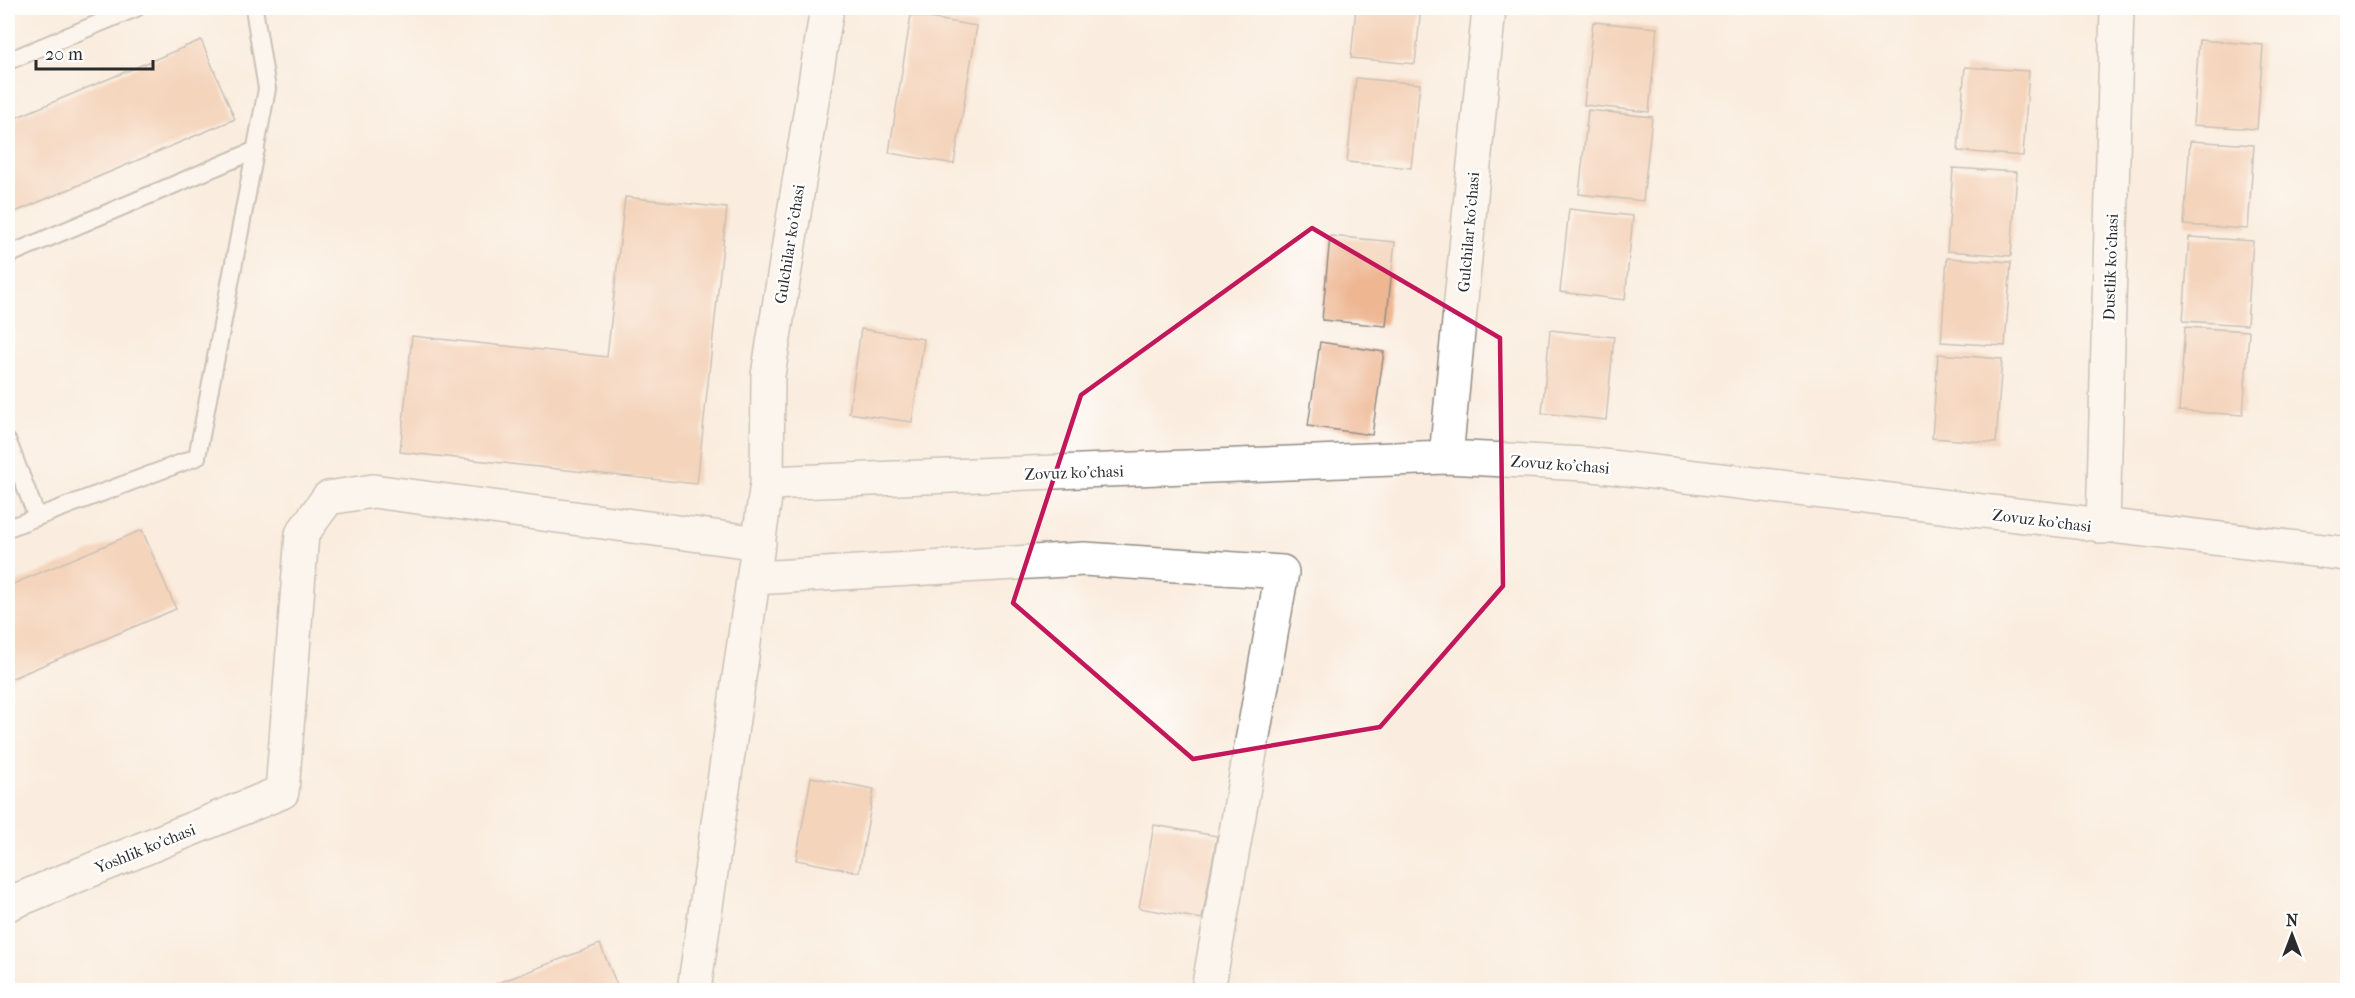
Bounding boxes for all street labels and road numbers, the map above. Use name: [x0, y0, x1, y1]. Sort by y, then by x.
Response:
street label: Gulchilar ko'chasi: [1454, 171, 1483, 293]
street label: Gulchilar ko'chasi: [771, 183, 808, 305]
street label: Dustlik ko'chasi: [2099, 213, 2122, 321]
street label: Zovuz ko'chasi: [1510, 452, 1611, 477]
street label: Zovuz ko'chasi: [1024, 461, 1124, 484]
street label: Zovuz ko'chasi: [1991, 505, 2093, 536]
street label: Yoshlik ko'chasi: [91, 820, 198, 878]

